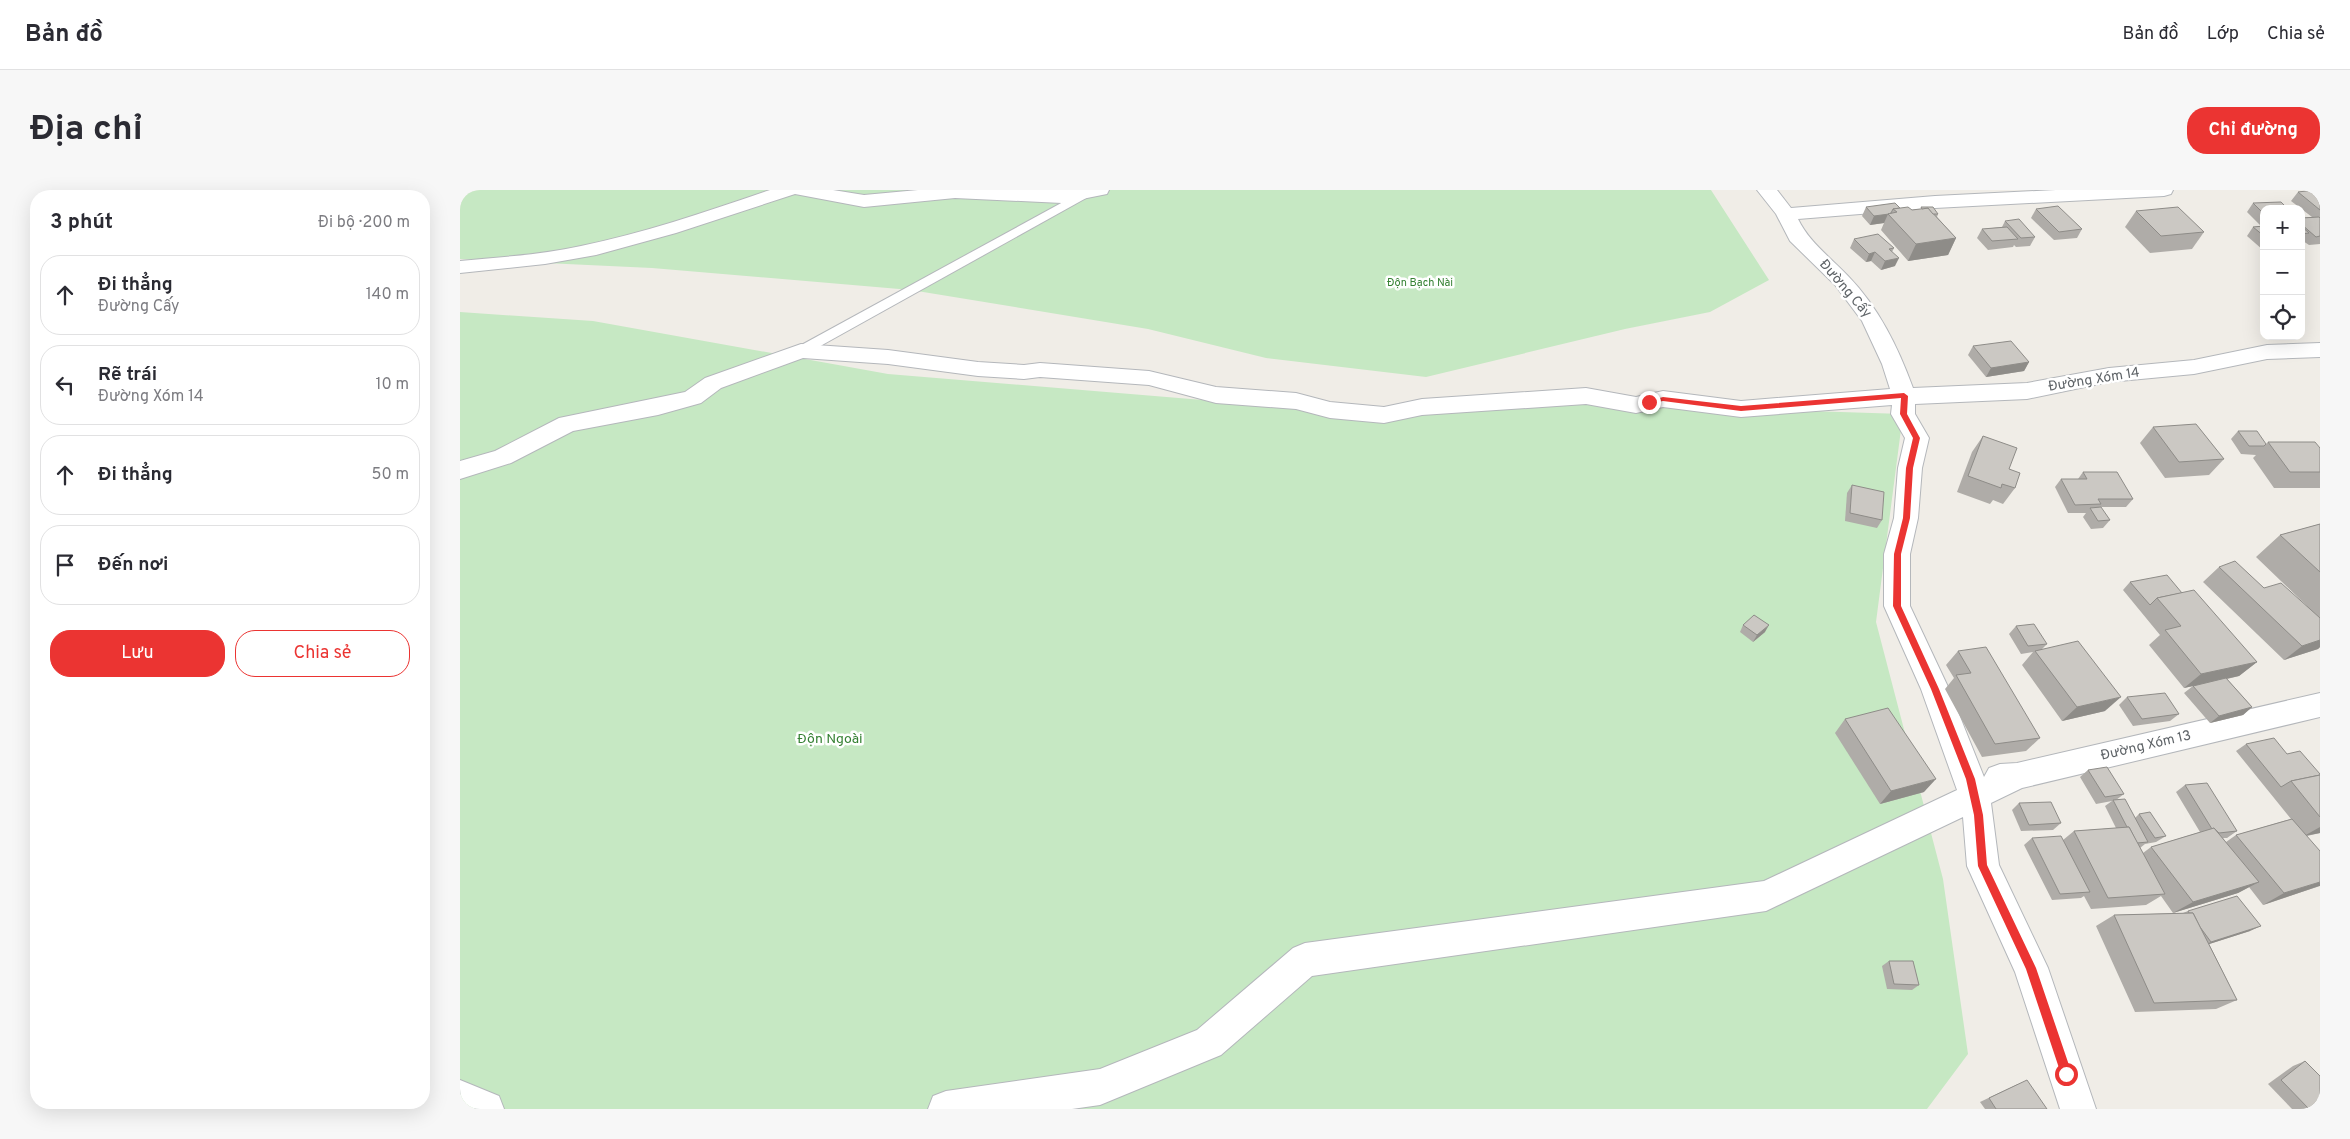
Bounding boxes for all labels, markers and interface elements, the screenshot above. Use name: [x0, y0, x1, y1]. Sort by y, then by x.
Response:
text: Bản đồ: [25, 20, 103, 50]
text: Bản đồ: [2122, 23, 2179, 46]
text: Lớp: [2207, 23, 2239, 46]
text: Chia sẻ: [2267, 23, 2325, 46]
button: Chỉ đường: [2187, 107, 2320, 154]
text: Địa chỉ: [30, 108, 143, 152]
map controls: [2260, 205, 2305, 340]
button: +: [2260, 205, 2305, 250]
text: 3 phút: [50, 209, 113, 236]
text: Đi bộ · 200 m: [318, 213, 410, 233]
button: −: [2260, 250, 2305, 295]
street label: Đường Cấy: [1815, 256, 1875, 322]
text: Đi thẳng: [98, 273, 173, 297]
park label: Độn Bạch Nài: [1387, 276, 1453, 290]
icon: ahead: [51, 281, 79, 309]
text: 140 m: [366, 285, 409, 305]
button: locate: [2260, 295, 2305, 340]
text: Đường Cấy: [98, 297, 180, 317]
text: Rẽ trái: [98, 363, 157, 387]
street label: Đường Xóm 14: [2047, 364, 2141, 396]
icon: left: [51, 371, 79, 399]
text: 10 m: [375, 375, 409, 395]
text: Đường Xóm 14: [98, 387, 204, 407]
route end: [1638, 391, 1661, 414]
icon: ahead: [51, 461, 79, 489]
text: Đi thẳng: [98, 463, 173, 487]
text: 50 m: [372, 465, 409, 485]
icon: arrive: [51, 551, 79, 579]
text: Đến nơi: [98, 553, 168, 577]
button: Lưu: [50, 630, 225, 677]
button: Chia sẻ: [235, 630, 410, 677]
street label: Đường Xóm 13: [2099, 727, 2193, 765]
park label: Độn Ngoài: [797, 731, 863, 748]
route start: [2055, 1063, 2078, 1086]

